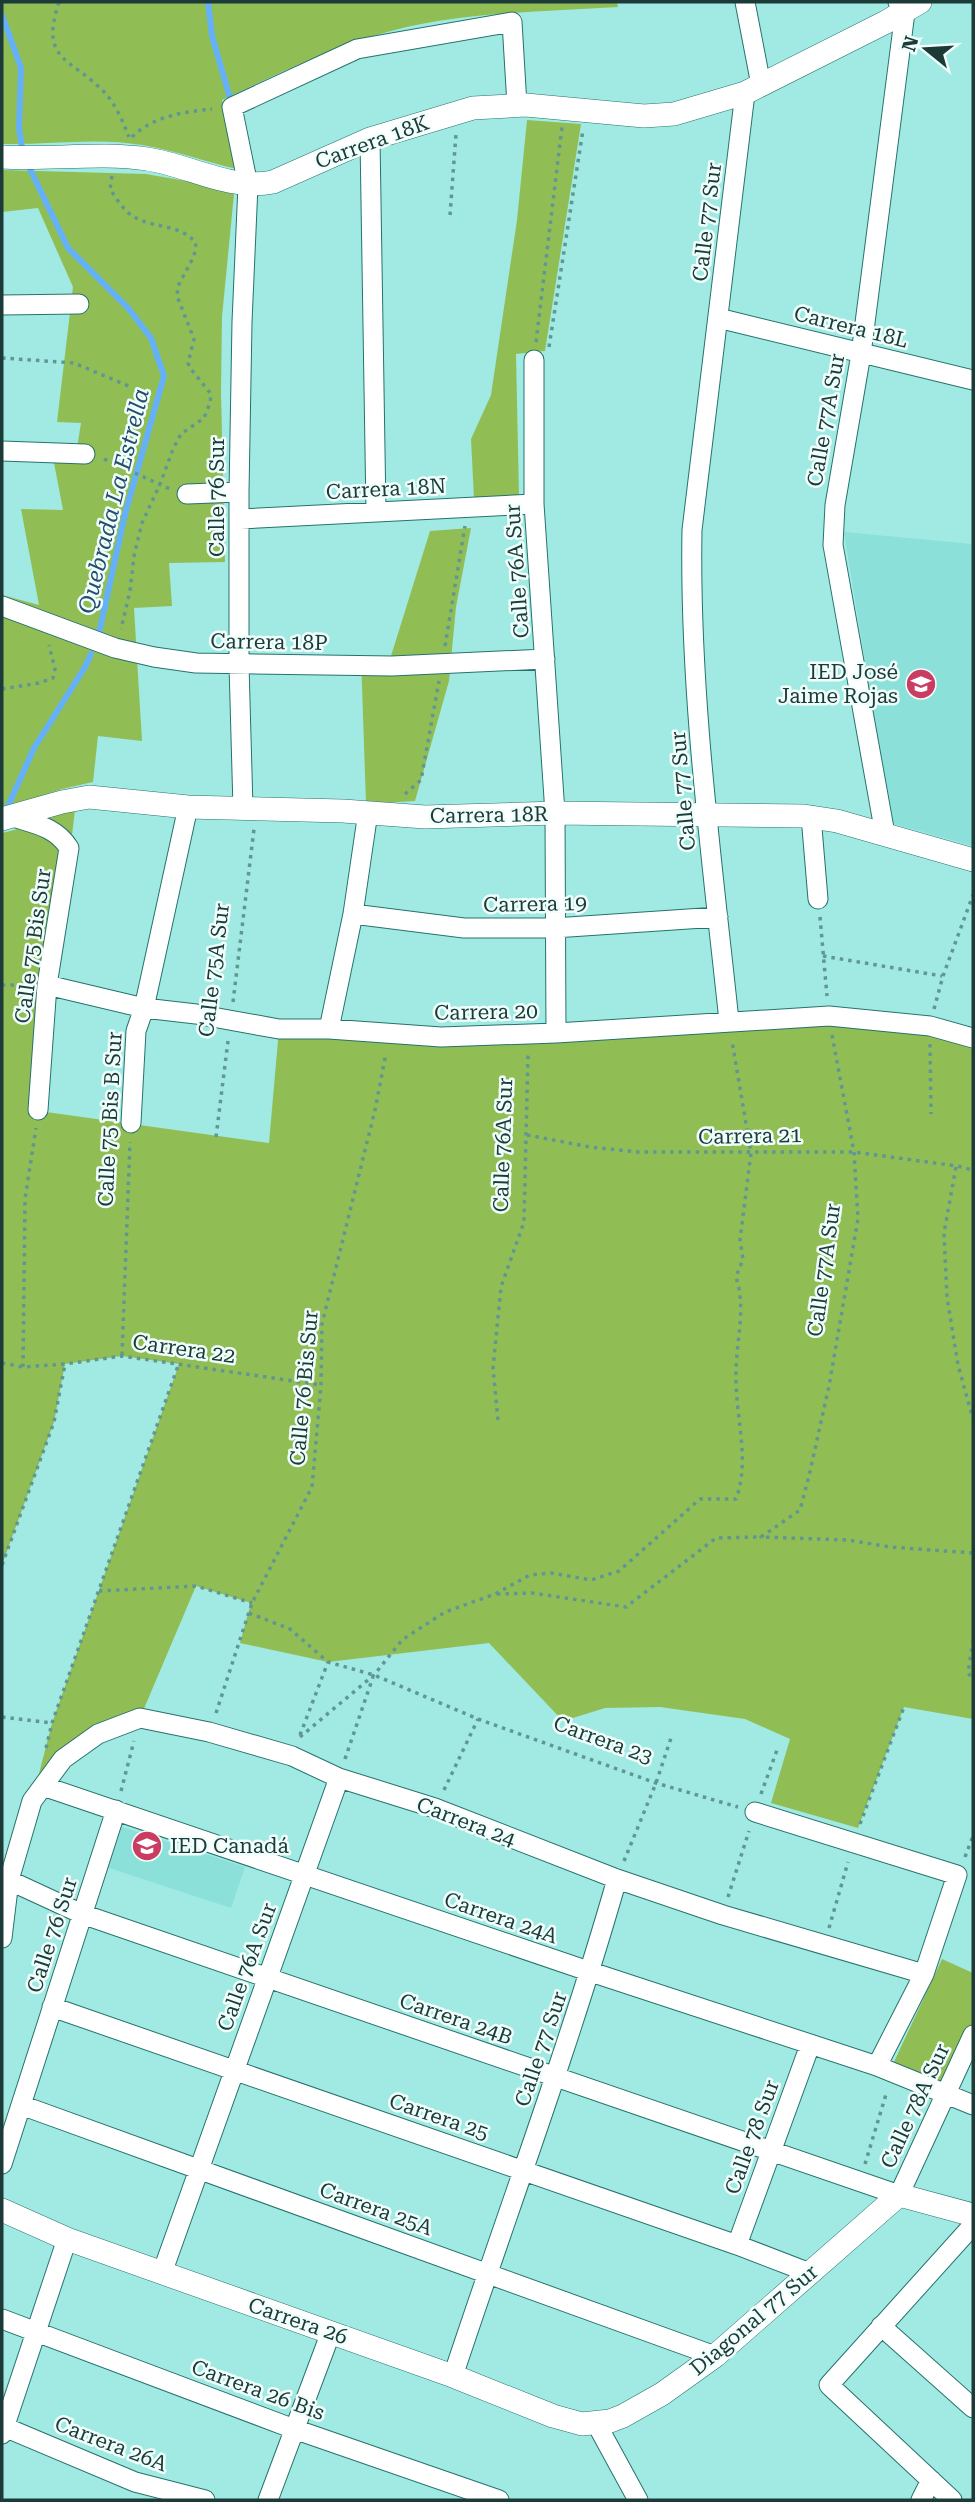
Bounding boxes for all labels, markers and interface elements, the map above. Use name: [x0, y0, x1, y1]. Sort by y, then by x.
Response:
north arrow: [891, 14, 961, 84]
text: N: [897, 33, 924, 54]
street label: Carrera 18K: [312, 110, 432, 174]
street label: Calle 77 Sur: [688, 161, 726, 283]
street label: Carrera 18L: [792, 301, 910, 353]
street label: Calle 77A Sur: [802, 351, 850, 488]
water label: Quebrada La Estrella: [73, 386, 155, 616]
street label: Calle 76 Sur: [205, 437, 229, 557]
street label: Carrera 18N: [325, 474, 447, 504]
street label: Calle 76A Sur: [500, 503, 534, 639]
street label: Carrera 18P: [210, 629, 328, 655]
place label: IED José Jaime Rojas: [778, 660, 898, 708]
school or university icon: IED José Jaime Rojas: [904, 667, 938, 701]
street label: Calle 77 Sur: [666, 730, 700, 852]
street label: Carrera 18R: [430, 802, 549, 828]
street label: Calle 75 Bis Sur: [10, 867, 56, 1025]
street label: Carrera 19: [483, 891, 587, 917]
street label: Calle 75A Sur: [194, 901, 234, 1038]
street label: Carrera 20: [434, 999, 538, 1025]
street label: Calle 75 Bis B Sur: [93, 1030, 127, 1207]
street label: Calle 76A Sur: [489, 1077, 517, 1213]
street label: Carrera 21: [698, 1123, 802, 1149]
street label: Calle 77A Sur: [803, 1201, 845, 1338]
street label: Calle 76 Bis Sur: [285, 1309, 323, 1467]
street label: Carrera 22: [131, 1330, 237, 1368]
street label: Carrera 23: [550, 1711, 656, 1769]
street label: Carrera 24: [413, 1792, 519, 1852]
school or university icon: IED Canadá: [130, 1829, 164, 1863]
place label: IED Canadá: [170, 1834, 289, 1858]
street label: Calle 76 Sur: [22, 1874, 82, 1996]
street label: Carrera 24A: [441, 1887, 561, 1949]
street label: Calle 76A Sur: [213, 1899, 281, 2034]
street label: Carrera 24B: [396, 1988, 516, 2050]
street label: Calle 77 Sur: [510, 1988, 572, 2110]
street label: Calle 78A Sur: [876, 2040, 954, 2172]
street label: Calle 78 Sur: [720, 2076, 784, 2197]
street label: Carrera 25: [386, 2089, 492, 2145]
street label: Carrera 25A: [316, 2177, 436, 2241]
street label: Diagonal 77 Sur: [685, 2259, 823, 2380]
street label: Carrera 26: [245, 2293, 351, 2349]
street label: Carrera 26 Bis: [188, 2355, 328, 2425]
street label: Carrera 26A: [51, 2412, 171, 2477]

